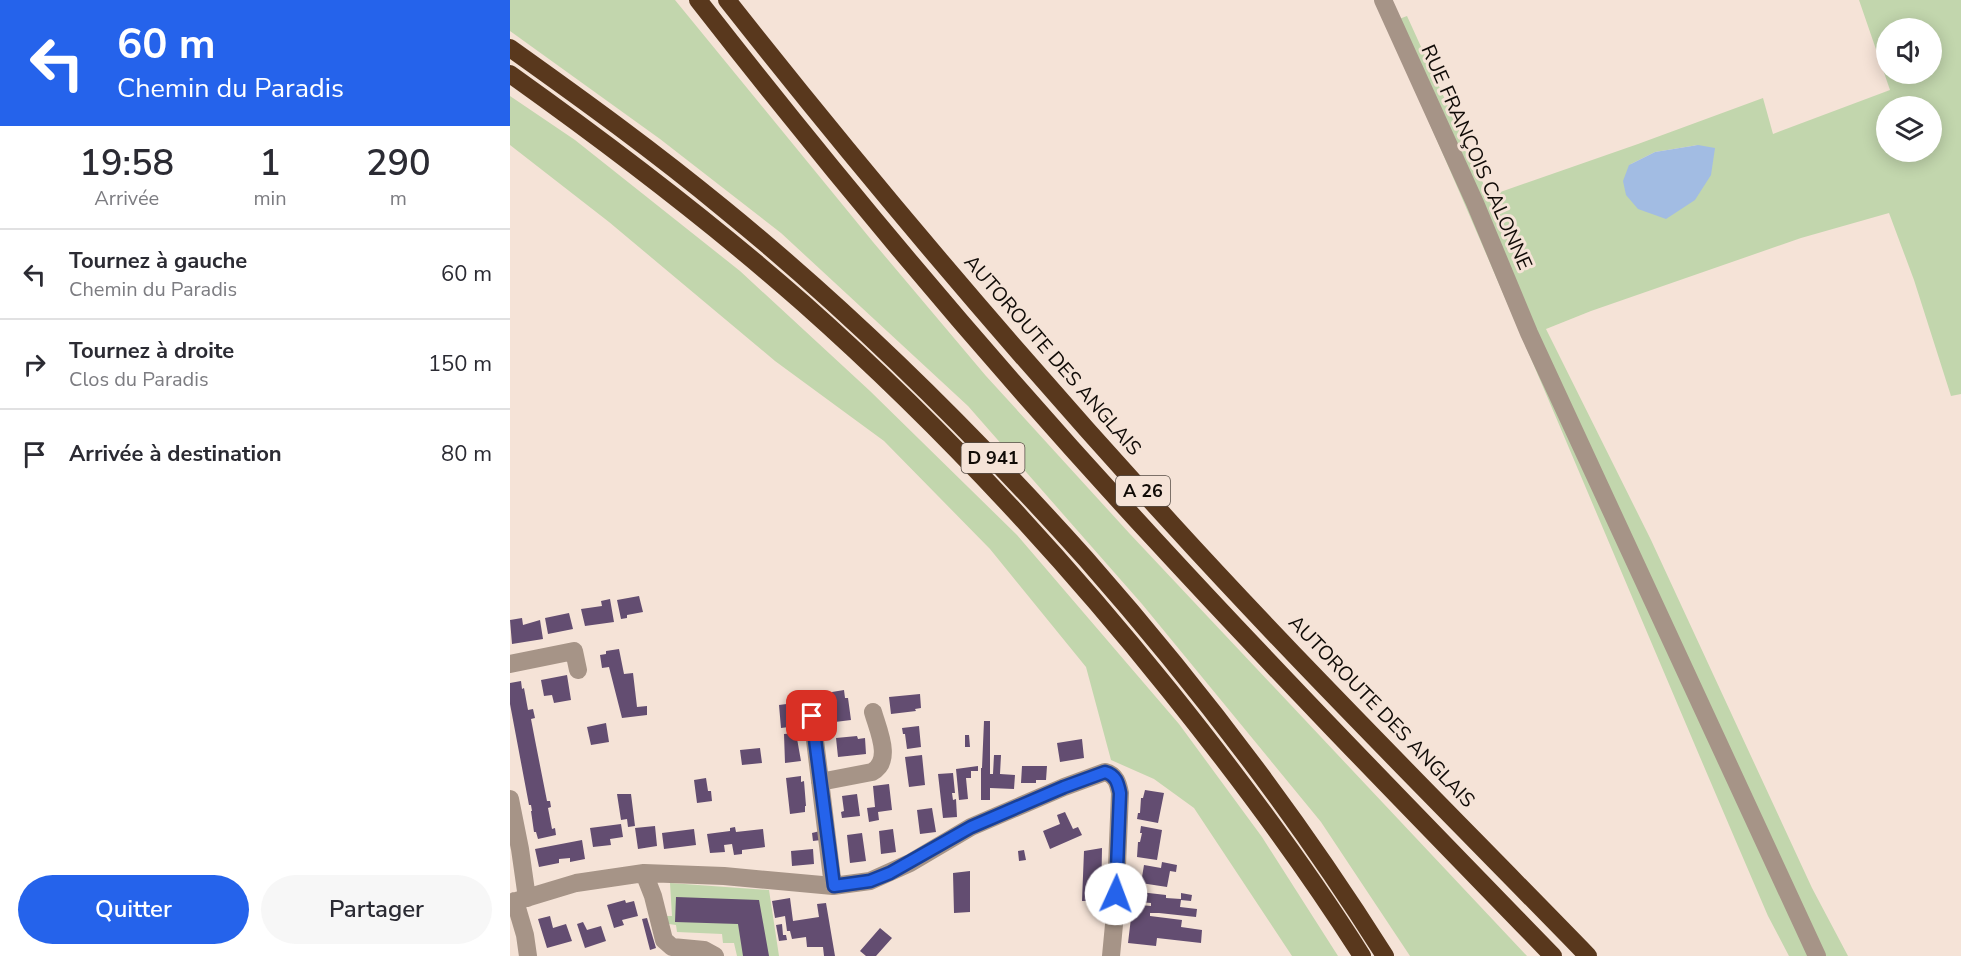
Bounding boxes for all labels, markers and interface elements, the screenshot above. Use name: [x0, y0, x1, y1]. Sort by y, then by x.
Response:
text: 60 m: [117, 16, 216, 73]
map controls: [1876, 18, 1942, 162]
button: sound: [1876, 18, 1942, 84]
icon: left: [18, 24, 96, 102]
street label: RUE FRANÇOIS CALONNE: [1415, 40, 1538, 274]
text: Chemin du Paradis: [117, 70, 344, 107]
button: layers: [1876, 96, 1942, 162]
text: 19:58: [79, 139, 174, 188]
text: 1: [259, 139, 281, 188]
text: 290: [366, 139, 431, 188]
text: Arrivée: [94, 185, 159, 212]
text: min: [254, 185, 287, 212]
text: m: [390, 185, 407, 212]
text: Tournez à gauche: [69, 246, 247, 276]
street label: AUTOROUTE DES ANGLAIS: [958, 249, 1147, 461]
icon: left: [18, 258, 51, 291]
text: 60 m: [441, 259, 492, 289]
text: Chemin du Paradis: [69, 276, 237, 303]
text: Tournez à droite: [69, 336, 234, 366]
icon: right: [18, 348, 51, 381]
text: 150 m: [428, 349, 492, 379]
text: Clos du Paradis: [69, 366, 209, 393]
icon: arrive: [18, 438, 51, 471]
text: Arrivée à destination: [69, 439, 282, 469]
text: 80 m: [441, 439, 492, 469]
road number: D 941: [962, 443, 1024, 473]
road number: A 26: [1116, 476, 1170, 506]
street label: AUTOROUTE DES ANGLAIS: [1282, 609, 1481, 813]
pin: [786, 690, 837, 741]
icon: arrive: [795, 699, 828, 732]
position arrow: [1084, 862, 1148, 926]
button: Quitter: [18, 875, 249, 944]
button: Partager: [261, 875, 492, 944]

